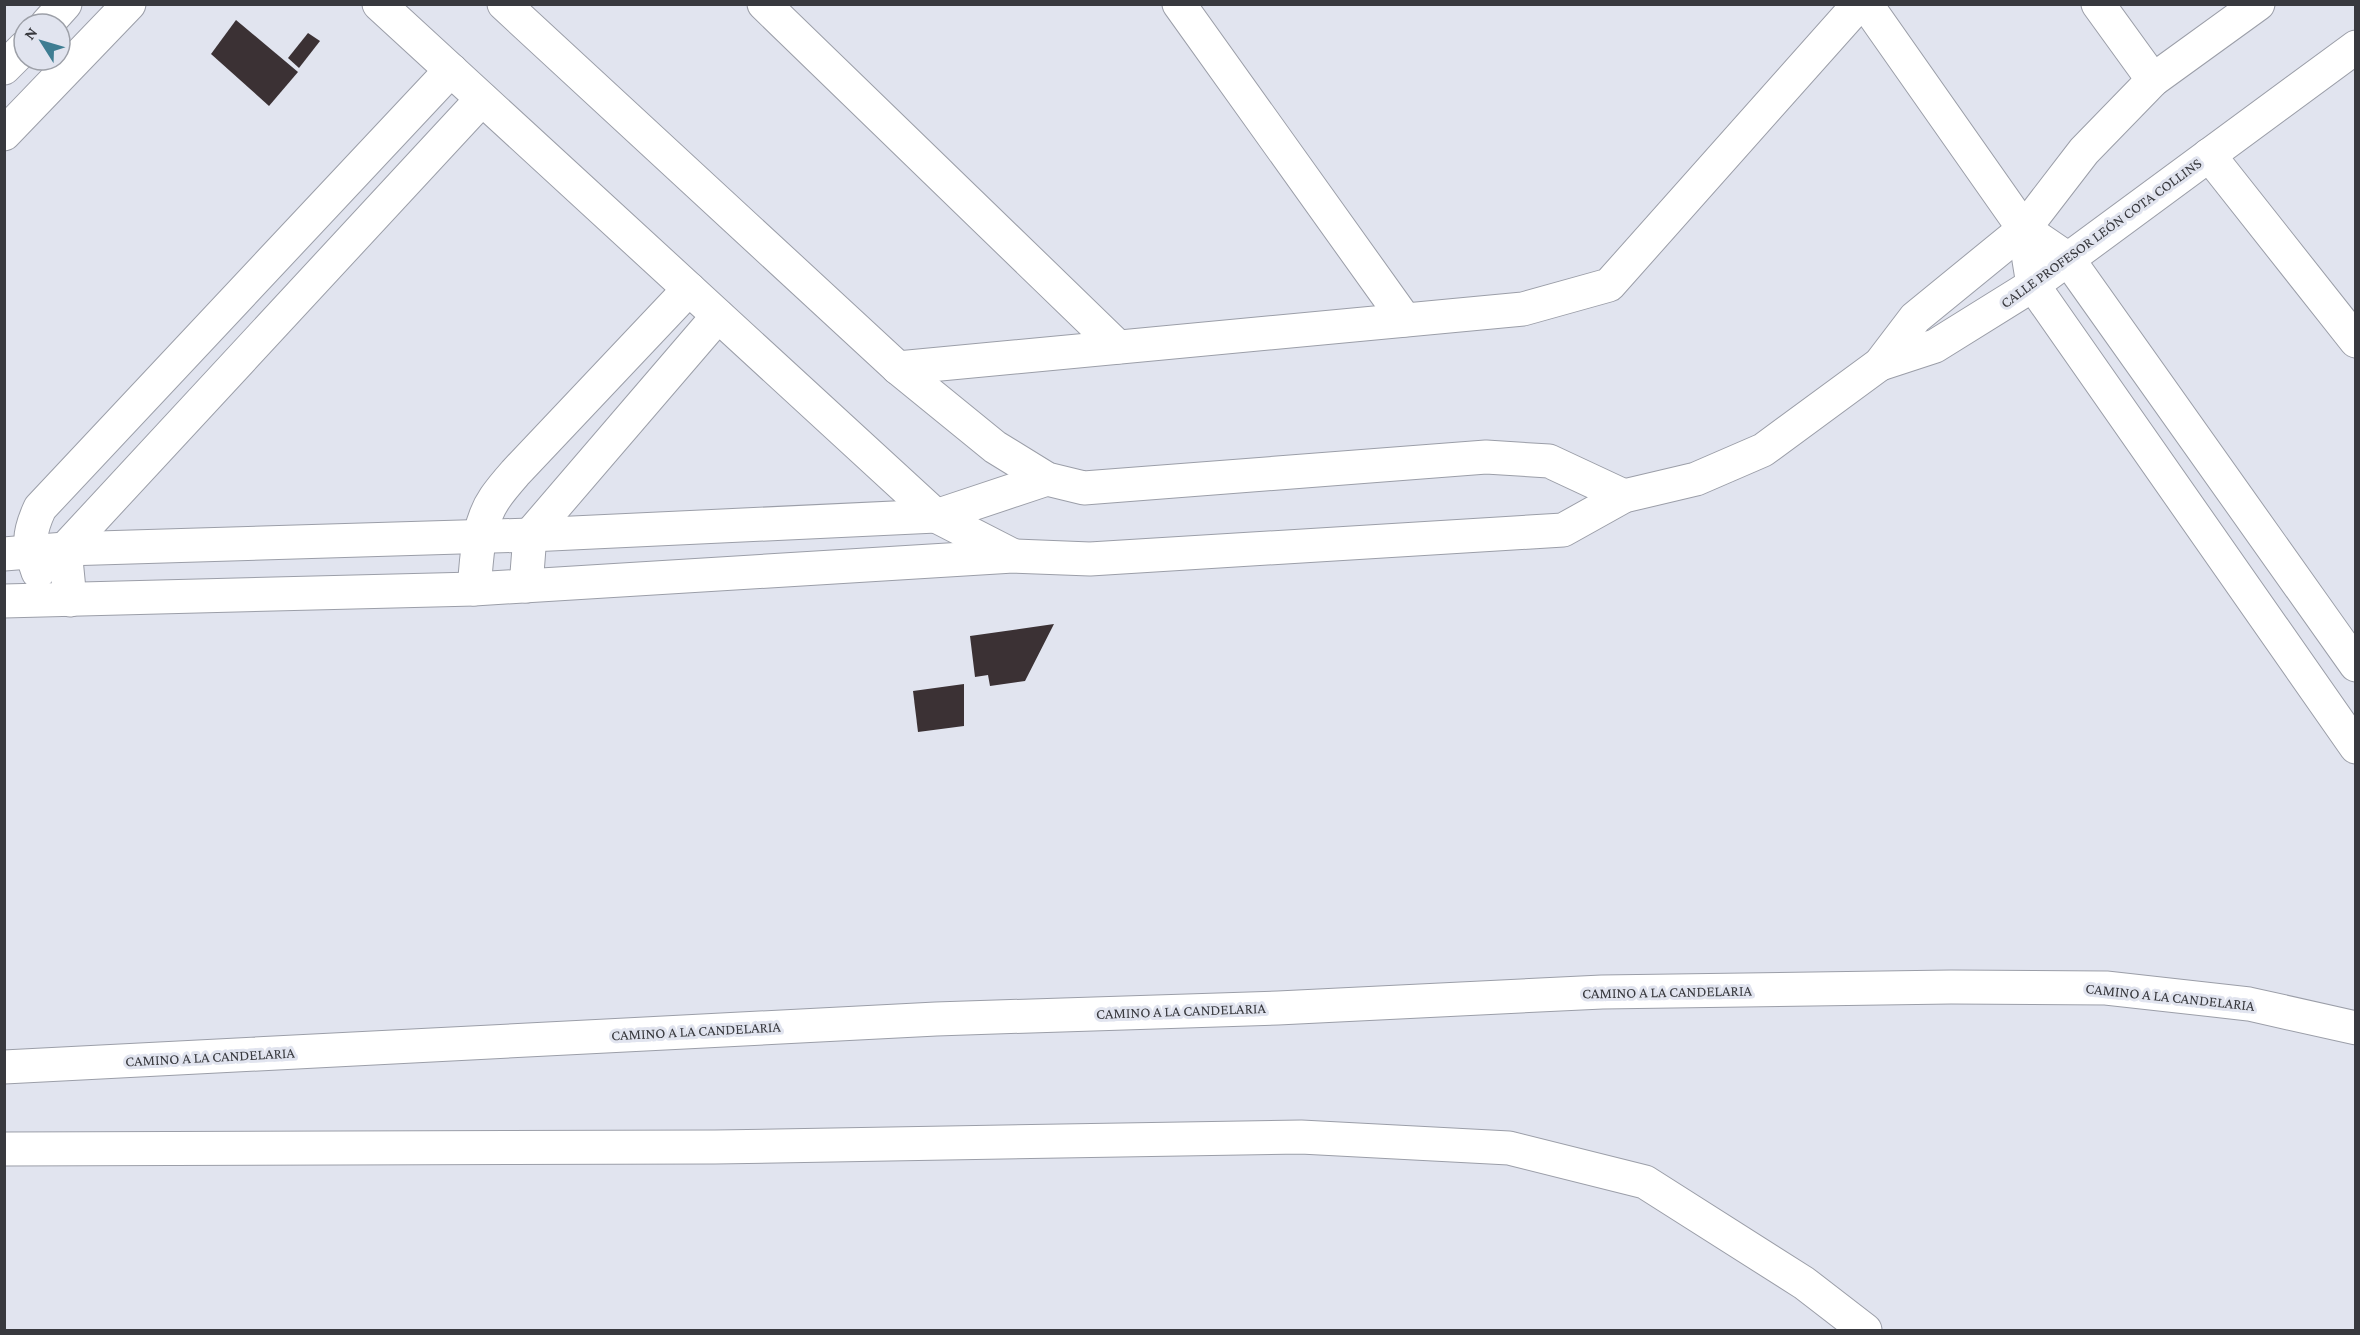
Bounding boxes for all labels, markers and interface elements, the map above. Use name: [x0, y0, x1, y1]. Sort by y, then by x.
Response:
north arrow: [12, 12, 72, 72]
text: N: [20, 24, 41, 43]
street label: CALLE PROFESOR LEÓN COTA COLLINS: [1998, 155, 2204, 311]
street label: CAMINO A LA CANDELARIA: [2085, 980, 2256, 1014]
street label: CAMINO A LA CANDELARIA: [1582, 983, 1752, 1001]
street label: CAMINO A LA CANDELARIA: [1096, 1000, 1267, 1022]
street label: CAMINO A LA CANDELARIA: [611, 1019, 782, 1043]
street label: CAMINO A LA CANDELARIA: [125, 1045, 296, 1069]

